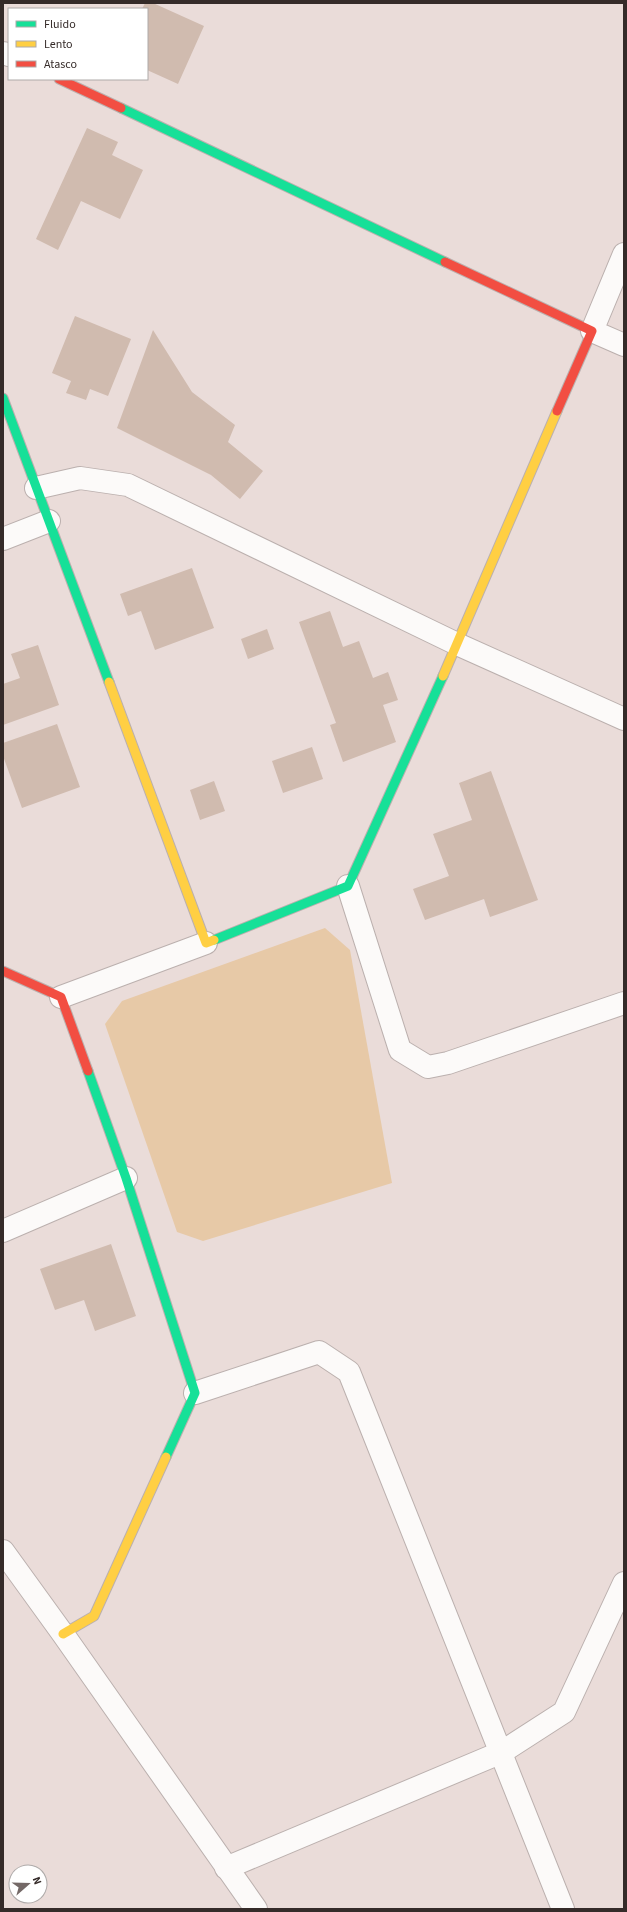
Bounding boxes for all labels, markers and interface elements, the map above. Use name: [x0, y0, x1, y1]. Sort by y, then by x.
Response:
legend: [8, 8, 148, 80]
text: Fluido: [44, 16, 76, 33]
text: Lento: [44, 36, 73, 53]
text: Atasco: [44, 56, 77, 73]
north arrow: [8, 1864, 48, 1904]
text: N: [29, 1875, 45, 1887]

